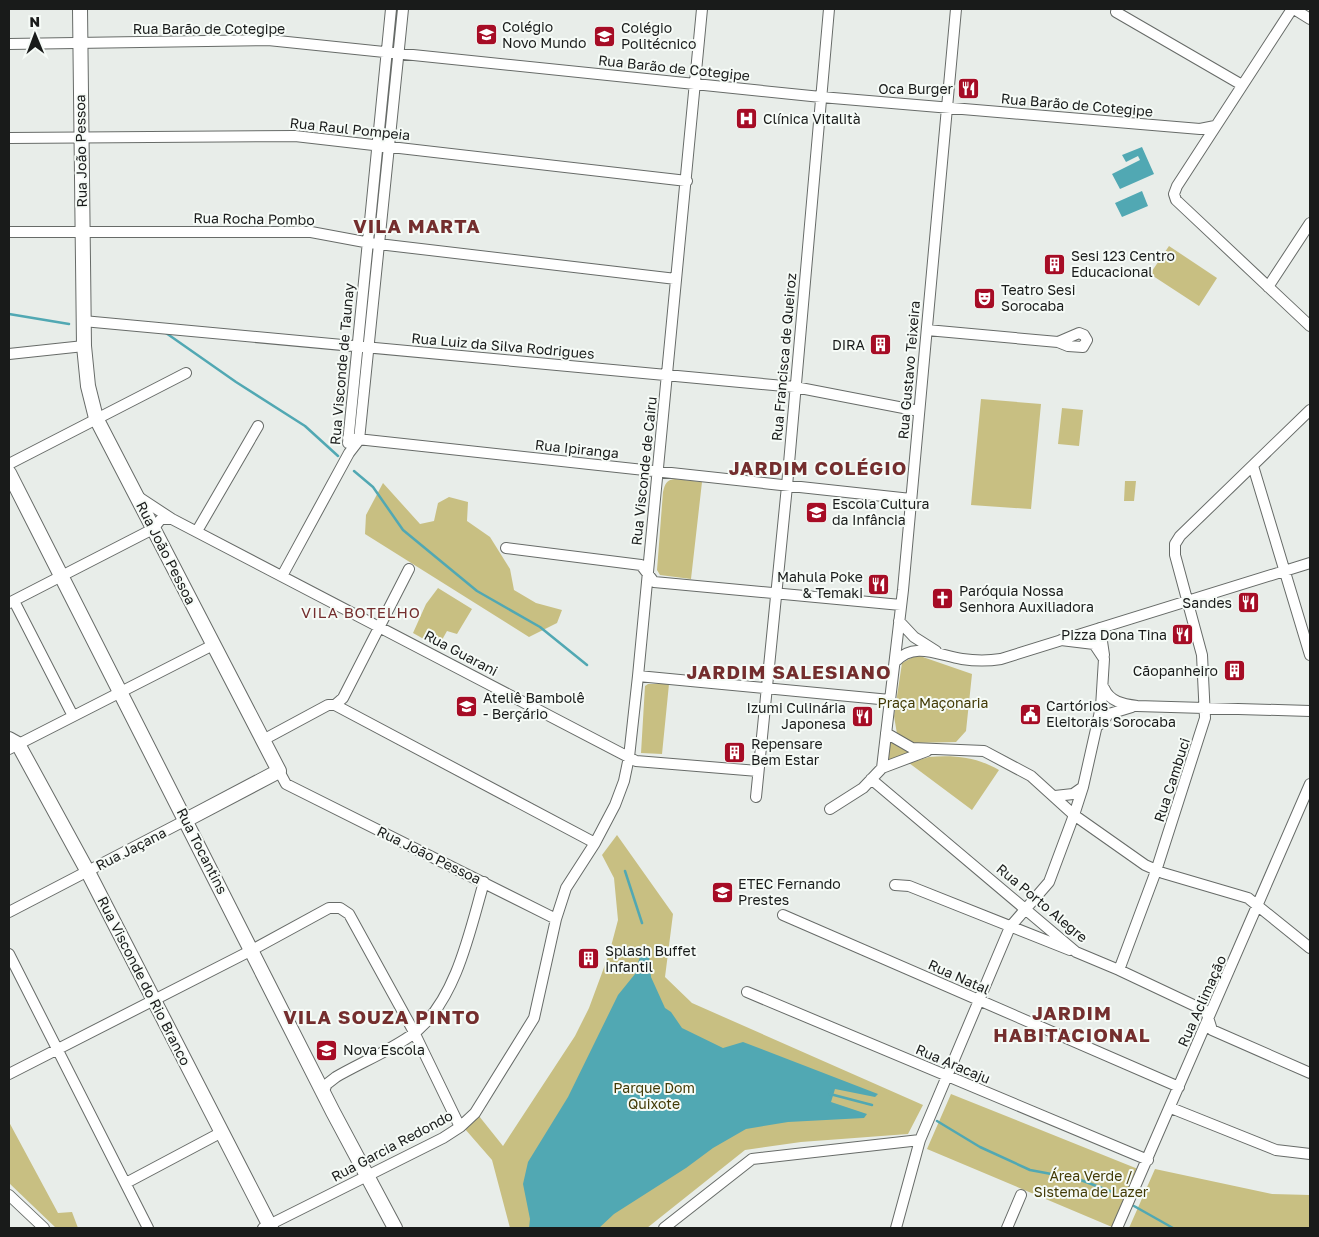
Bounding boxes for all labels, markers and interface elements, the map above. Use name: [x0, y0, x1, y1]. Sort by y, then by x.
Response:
north arrow: [10, 10, 60, 60]
text: N: [29, 13, 40, 30]
place label: Colégio Novo Mundo: [502, 18, 586, 51]
place label: Colégio Politécnico: [621, 19, 696, 52]
street label: Rua Barão de Cotegipe: [133, 20, 285, 37]
school or university icon: Colégio Novo Mundo: [474, 23, 498, 47]
school or university icon: Colégio Politécnico: [593, 24, 617, 48]
street label: Rua Barão de Cotegipe: [597, 51, 751, 84]
restaurant icon: Oca Burger: [957, 77, 981, 101]
place label: Oca Burger: [878, 80, 954, 97]
street label: Rua Barão de Cotegipe: [1000, 89, 1154, 120]
street label: Rua João Pessoa: [71, 94, 90, 208]
hospital icon: Clínica Vitalità: [735, 107, 759, 131]
place label: Clínica Vitalità: [763, 110, 861, 127]
street label: Rua Raul Pompeia: [289, 114, 411, 143]
street label: Rua Rocha Pombo: [193, 209, 315, 228]
district label: VILA MARTA: [353, 214, 481, 237]
place label: Sesi 123 Centro Educacional: [1071, 247, 1175, 280]
building icon: Sesi 123 Centro Educacional: [1043, 252, 1067, 276]
street label: Rua Francisca de Queiroz: [768, 272, 799, 442]
place label: Teatro Sesi Sorocaba: [1001, 281, 1075, 314]
street label: Rua Visconde de Taunay: [326, 282, 357, 446]
theatre icon: Teatro Sesi Sorocaba: [973, 286, 997, 310]
street label: Rua Gustavo Teixeira: [894, 300, 923, 440]
street label: Rua Luiz da Silva Rodrigues: [411, 329, 595, 362]
building icon: DIRA: [869, 333, 893, 357]
place label: DIRA: [832, 336, 866, 353]
street label: Rua Visconde de Cairu: [627, 396, 660, 546]
street label: Rua Ipiranga: [534, 436, 620, 461]
district label: JARDIM COLÉGIO: [729, 456, 907, 479]
place label: Escola Cultura da Infância: [832, 495, 929, 528]
street label: Rua João Pessoa: [133, 498, 200, 607]
school or university icon: Escola Cultura da Infância: [804, 500, 828, 524]
place label: Mahula Poke & Temaki: [777, 568, 863, 601]
restaurant icon: Mahula Poke & Temaki: [867, 573, 891, 597]
place label: Paróquia Nossa Senhora Auxiliadora: [959, 582, 1094, 615]
church icon: Paróquia Nossa Senhora Auxiliadora: [931, 587, 955, 611]
restaurant icon: Sandes: [1236, 591, 1260, 615]
place label: Sandes: [1182, 594, 1232, 611]
district label: VILA BOTELHO: [301, 603, 421, 621]
restaurant icon: Pizza Dona Tina: [1171, 623, 1195, 647]
street label: Rua Guarani: [421, 626, 501, 679]
place label: Pizza Dona Tina: [1061, 626, 1167, 643]
building icon: Cãopanheiro: [1222, 659, 1246, 683]
district label: JARDIM SALESIANO: [686, 660, 892, 683]
place label: Cãopanheiro: [1133, 662, 1218, 679]
place label: Ateliê Bambolê - Berçário: [483, 689, 585, 722]
school or university icon: Ateliê Bambolê - Berçário: [455, 694, 479, 718]
park label: Praça Maçonaria: [877, 694, 989, 711]
place label: Cartórios Eleitorais Sorocaba: [1046, 697, 1176, 730]
place label: Izumi Culinária Japonesa: [746, 699, 846, 732]
public building icon: Cartórios Eleitorais Sorocaba: [1018, 702, 1042, 726]
restaurant icon: Izumi Culinária Japonesa: [850, 704, 874, 728]
place label: Repensare Bem Estar: [751, 735, 823, 768]
street label: Rua Cambuci: [1150, 736, 1193, 824]
building icon: Repensare Bem Estar: [723, 740, 747, 764]
street label: Rua Tocantins: [173, 805, 231, 897]
street label: Rua João Pessoa: [375, 822, 484, 887]
street label: Rua Jaçana: [93, 824, 169, 874]
street label: Rua Porto Alegre: [993, 860, 1091, 946]
place label: ETEC Fernando Prestes: [738, 875, 841, 908]
school or university icon: ETEC Fernando Prestes: [710, 880, 734, 904]
street label: Rua Visconde do Rio Branco: [94, 893, 195, 1068]
place label: Splash Buffet Infantil: [605, 942, 696, 975]
building icon: Splash Buffet Infantil: [577, 947, 601, 971]
street label: Rua Aclimação: [1174, 952, 1229, 1049]
street label: Rua Natal: [926, 955, 993, 998]
district label: JARDIM HABITACIONAL: [993, 1001, 1151, 1046]
district label: VILA SOUZA PINTO: [283, 1005, 481, 1028]
school or university icon: Nova Escola: [315, 1038, 339, 1062]
street label: Rua Aracaju: [913, 1040, 993, 1087]
place label: Nova Escola: [343, 1041, 425, 1058]
park label: Parque Dom Quixote: [613, 1079, 695, 1112]
street label: Rua Garcia Redondo: [328, 1106, 455, 1185]
park label: Área Verde / Sistema de Lazer: [1034, 1167, 1149, 1200]

